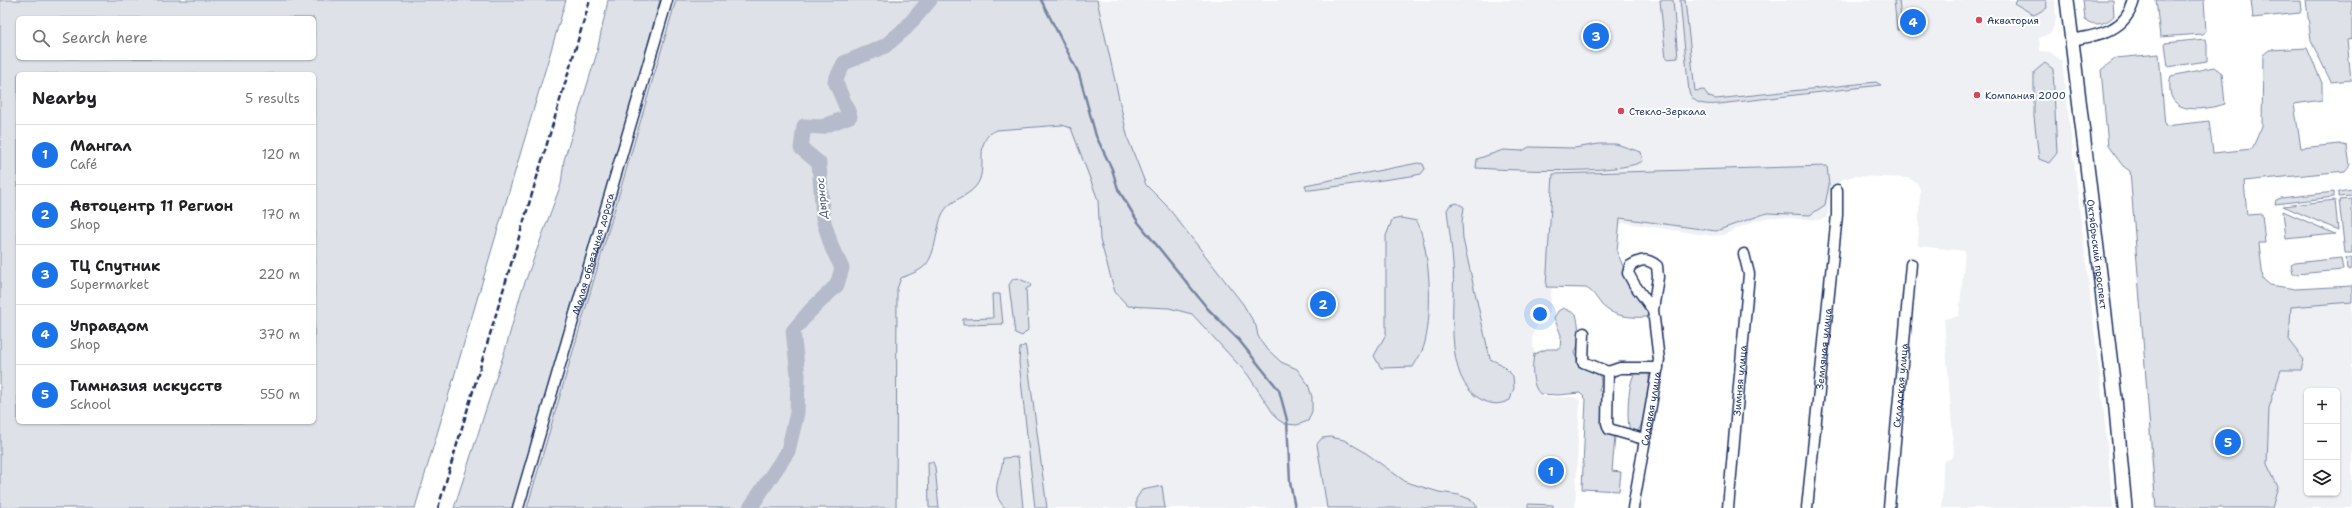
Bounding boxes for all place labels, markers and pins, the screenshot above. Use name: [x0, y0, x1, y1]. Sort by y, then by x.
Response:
pin: 4: [1900, 7, 1926, 37]
place label: Акватория: [1987, 14, 2039, 27]
marker: Акватория: [1974, 15, 1984, 25]
pin: 3: [1583, 21, 1609, 51]
place label: Компания 2000: [1985, 89, 2066, 102]
marker: Компания 2000: [1972, 90, 1982, 100]
place label: Стекло-Зеркала: [1629, 105, 1707, 118]
marker: Стекло-Зеркала: [1616, 106, 1626, 116]
pin: 2: [1310, 289, 1336, 319]
pin: 5: [2215, 427, 2241, 457]
pin: 1: [1538, 456, 1564, 486]

